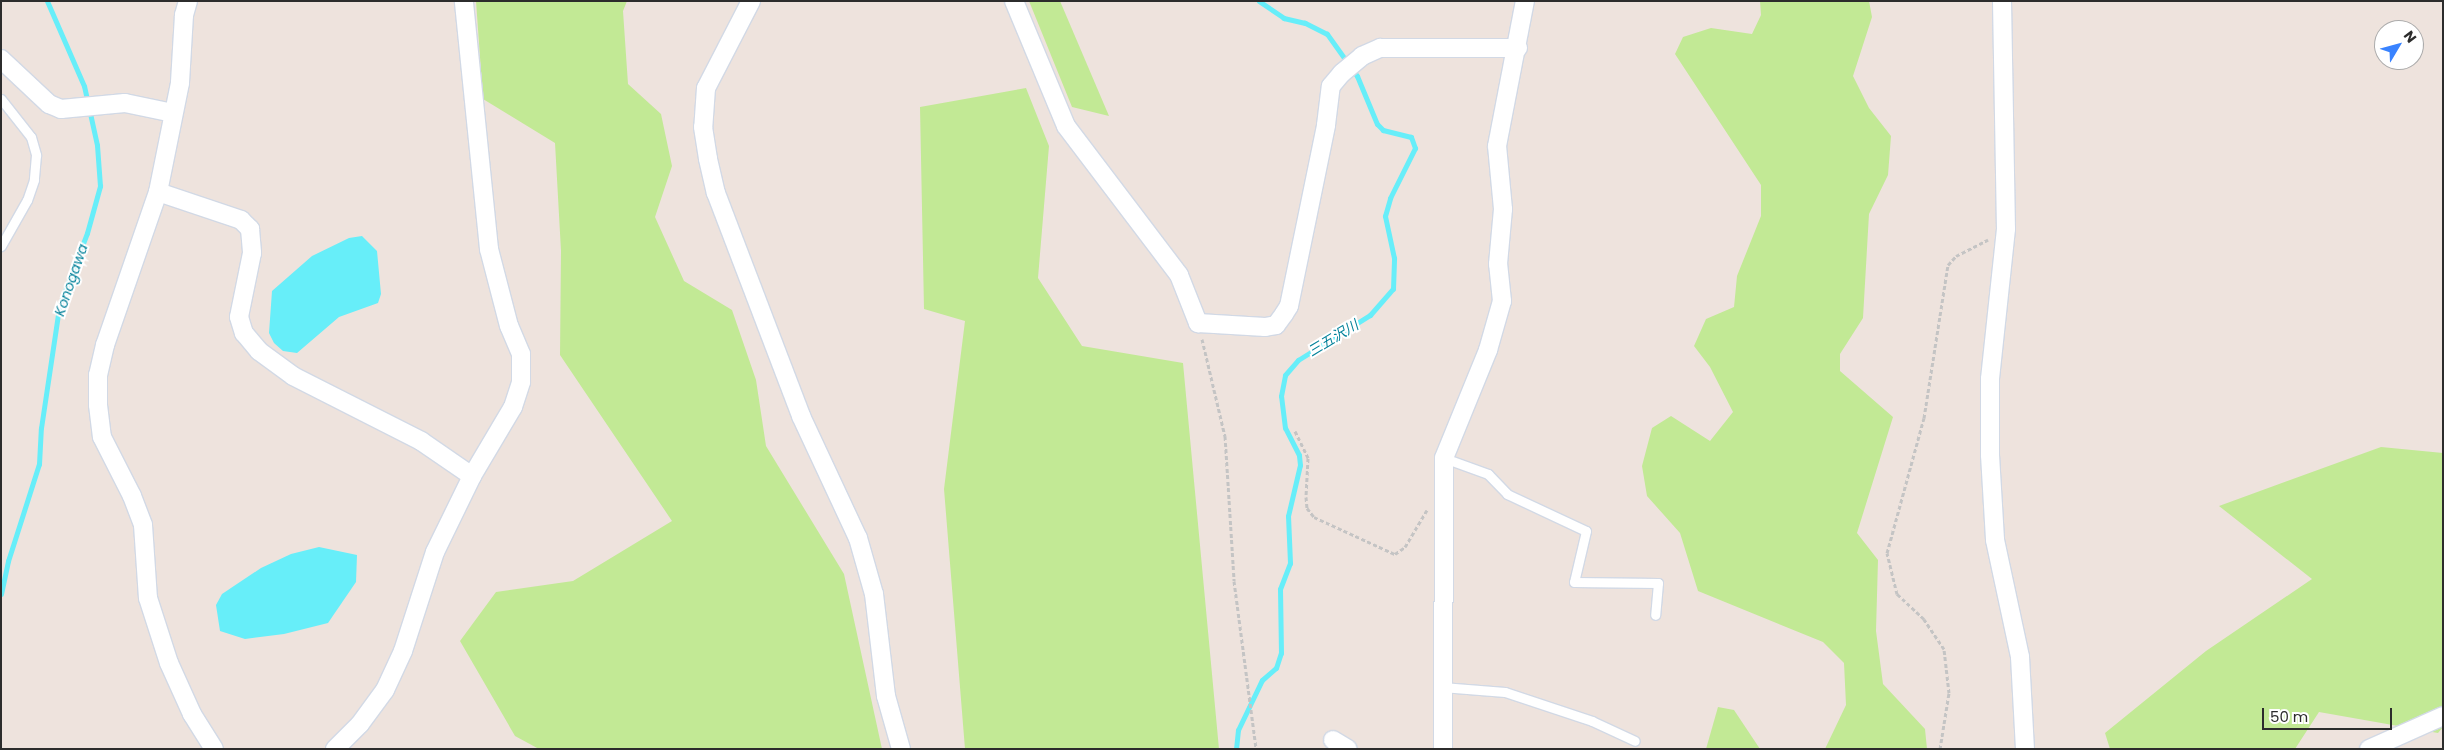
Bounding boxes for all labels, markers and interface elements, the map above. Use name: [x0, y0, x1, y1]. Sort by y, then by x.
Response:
north arrow: [2374, 20, 2424, 70]
text: N: [2399, 26, 2421, 47]
water label: Konogawa: [51, 242, 91, 318]
water label: 三五沢川: [1305, 316, 1361, 360]
scale bar: [2264, 698, 2394, 730]
text: 50 m: [2270, 706, 2308, 727]

